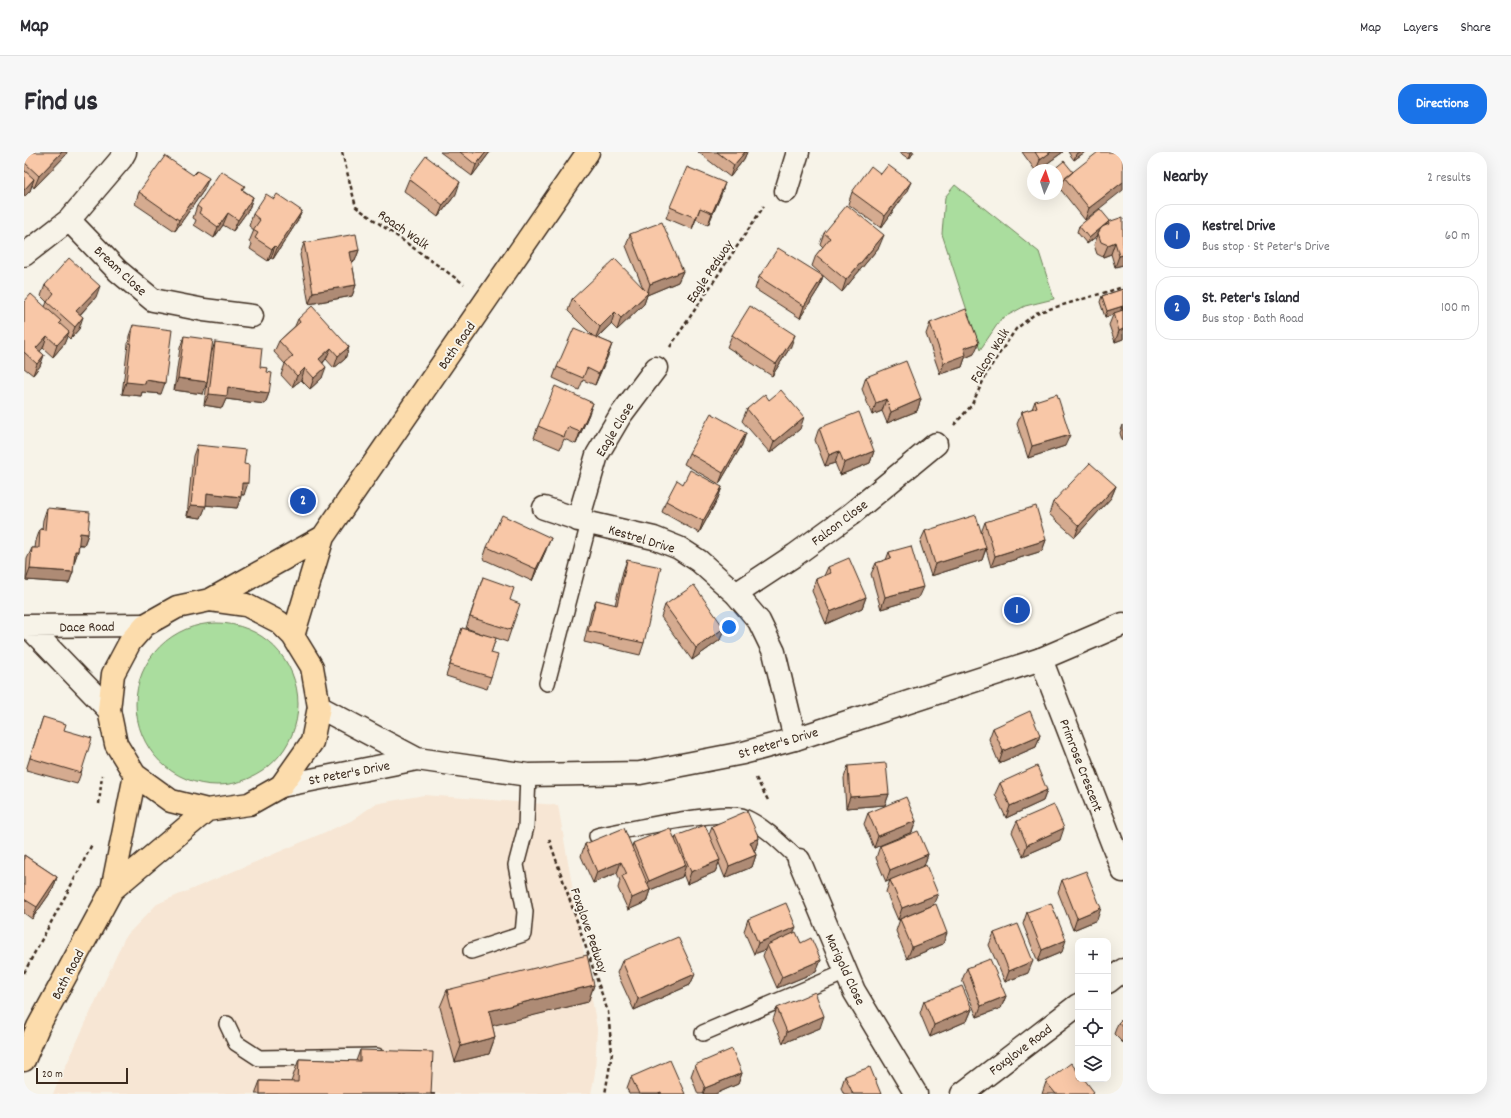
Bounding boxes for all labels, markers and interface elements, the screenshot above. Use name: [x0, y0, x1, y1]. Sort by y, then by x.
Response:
text: Map: [20, 14, 49, 41]
text: Map: [1360, 18, 1381, 38]
text: Layers: [1403, 18, 1438, 38]
text: Share: [1460, 18, 1491, 38]
text: Find us: [24, 84, 98, 124]
button: Directions: [1398, 84, 1487, 124]
north arrow: [1027, 164, 1063, 200]
text: Nearby: [1163, 166, 1207, 190]
text: 2 results: [1427, 169, 1471, 188]
street label: Roach Walk: [373, 206, 433, 256]
text: Kestrel Drive: [1202, 216, 1275, 238]
text: 1: [1176, 227, 1178, 246]
text: 60 m: [1445, 227, 1470, 246]
street label: Eagle Pedway: [682, 236, 739, 308]
text: Bus stop · St Peter's Drive: [1202, 238, 1330, 257]
street label: Bream Close: [89, 242, 151, 301]
text: St. Peter's Island: [1202, 288, 1299, 310]
text: 2: [1174, 299, 1180, 318]
text: 100 m: [1441, 299, 1470, 318]
text: Bus stop · Bath Road: [1202, 310, 1304, 329]
street label: Bath Road: [434, 318, 481, 374]
street label: Falcon Walk: [966, 325, 1016, 387]
street label: Eagle Close: [592, 399, 640, 461]
pin: 2: [290, 486, 316, 516]
street label: Falcon Close: [808, 496, 873, 552]
street label: Kestrel Drive: [606, 520, 677, 559]
pin: 1: [1004, 595, 1030, 625]
your location: [719, 617, 739, 637]
street label: Dace Road: [59, 618, 115, 638]
street label: Primrose Crescent: [1053, 716, 1107, 815]
street label: St Peter's Drive: [736, 723, 821, 765]
street label: St Peter's Drive: [307, 756, 392, 792]
street label: Foxglove Pedway: [564, 885, 612, 976]
street label: Marigold Close: [819, 931, 869, 1009]
map controls: [1075, 938, 1111, 1082]
button: +: [1075, 938, 1111, 974]
street label: Bath Road: [47, 946, 90, 1004]
button: −: [1075, 974, 1111, 1010]
button: locate: [1075, 1010, 1111, 1046]
street label: Foxglove Road: [985, 1020, 1057, 1081]
button: layers: [1075, 1046, 1111, 1082]
scale bar: [36, 1066, 128, 1085]
text: 20 m: [42, 1067, 63, 1083]

